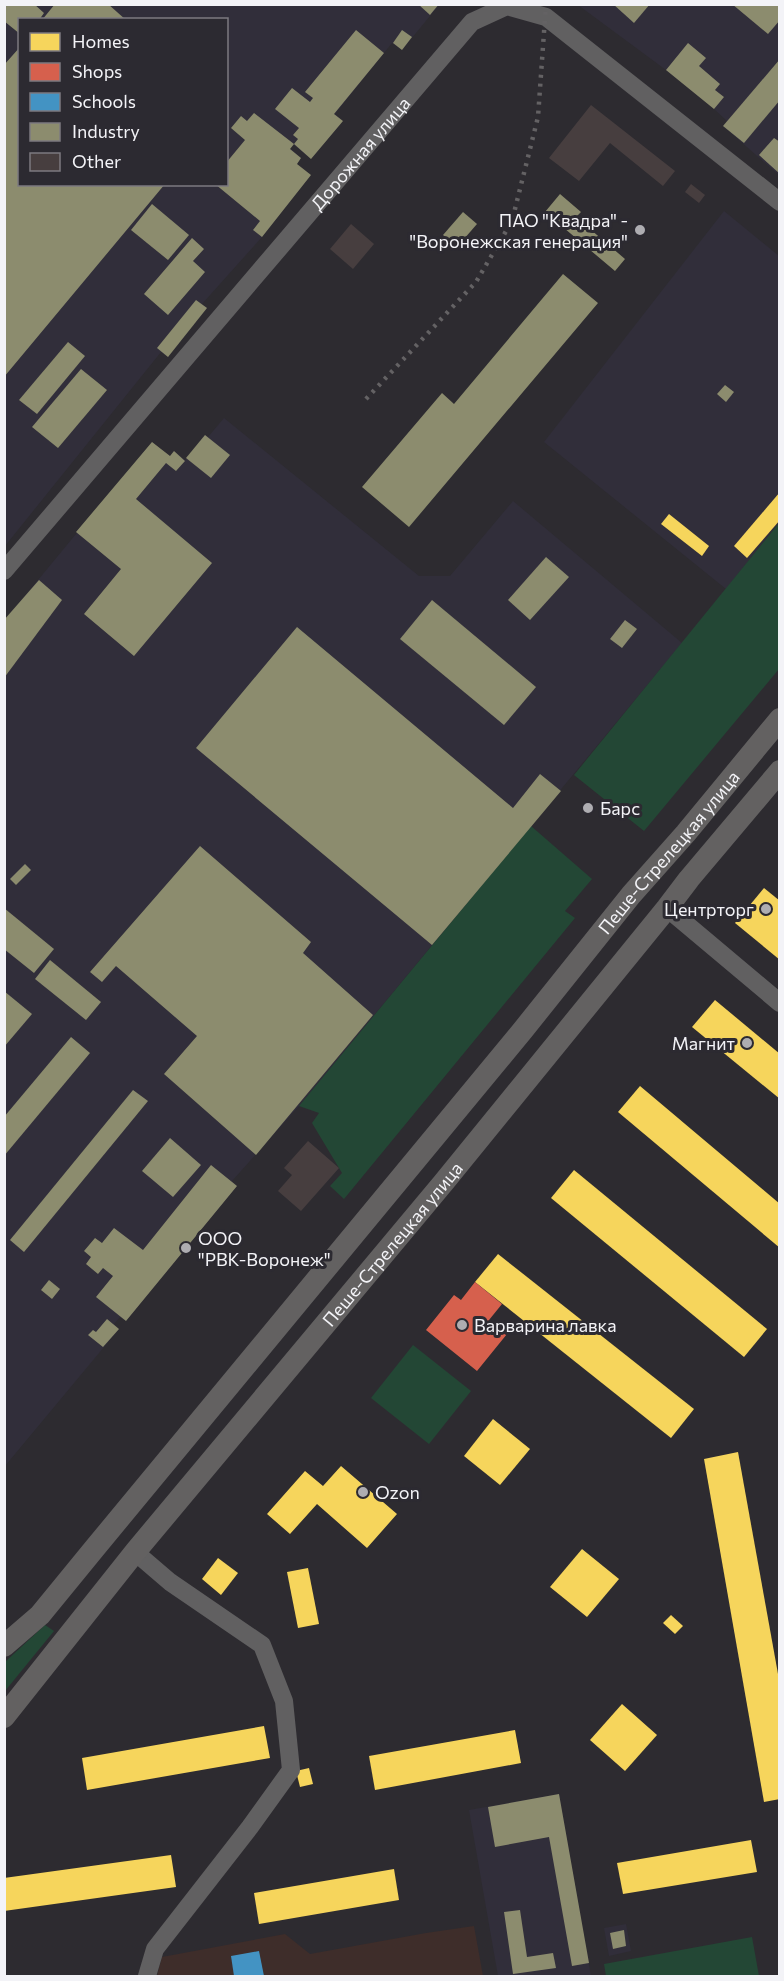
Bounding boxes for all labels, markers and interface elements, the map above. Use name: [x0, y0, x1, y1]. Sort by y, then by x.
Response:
legend: [18, 18, 228, 186]
text: Homes: [72, 30, 130, 52]
text: Shops: [72, 60, 122, 82]
text: Schools: [72, 90, 136, 112]
street label: Дорожная улица: [306, 92, 415, 214]
text: Industry: [72, 120, 140, 142]
text: Other: [72, 150, 121, 172]
place label: ПАО "Квадра" - "Воронежская генерация": [409, 209, 628, 252]
marker: ПАО "Квадра" - "Воронежская генерация": [633, 223, 647, 237]
street label: Пеше-Стрелецкая улица: [593, 766, 744, 938]
place label: Барс: [600, 797, 640, 819]
marker: Барс: [581, 801, 595, 815]
place label: Центрторг: [664, 898, 754, 920]
marker: Центрторг: [759, 902, 773, 916]
place label: Магнит: [672, 1032, 736, 1054]
marker: Магнит: [740, 1036, 754, 1050]
street label: Пеше-Стрелецкая улица: [317, 1157, 467, 1331]
place label: ООО "РВК-Воронеж": [198, 1227, 331, 1270]
marker: ООО "РВК-Воронеж": [179, 1241, 193, 1255]
place label: Варварина лавка: [474, 1314, 616, 1336]
marker: Варварина лавка: [455, 1318, 469, 1332]
place label: Ozon: [375, 1481, 420, 1503]
marker: Ozon: [356, 1485, 370, 1499]

